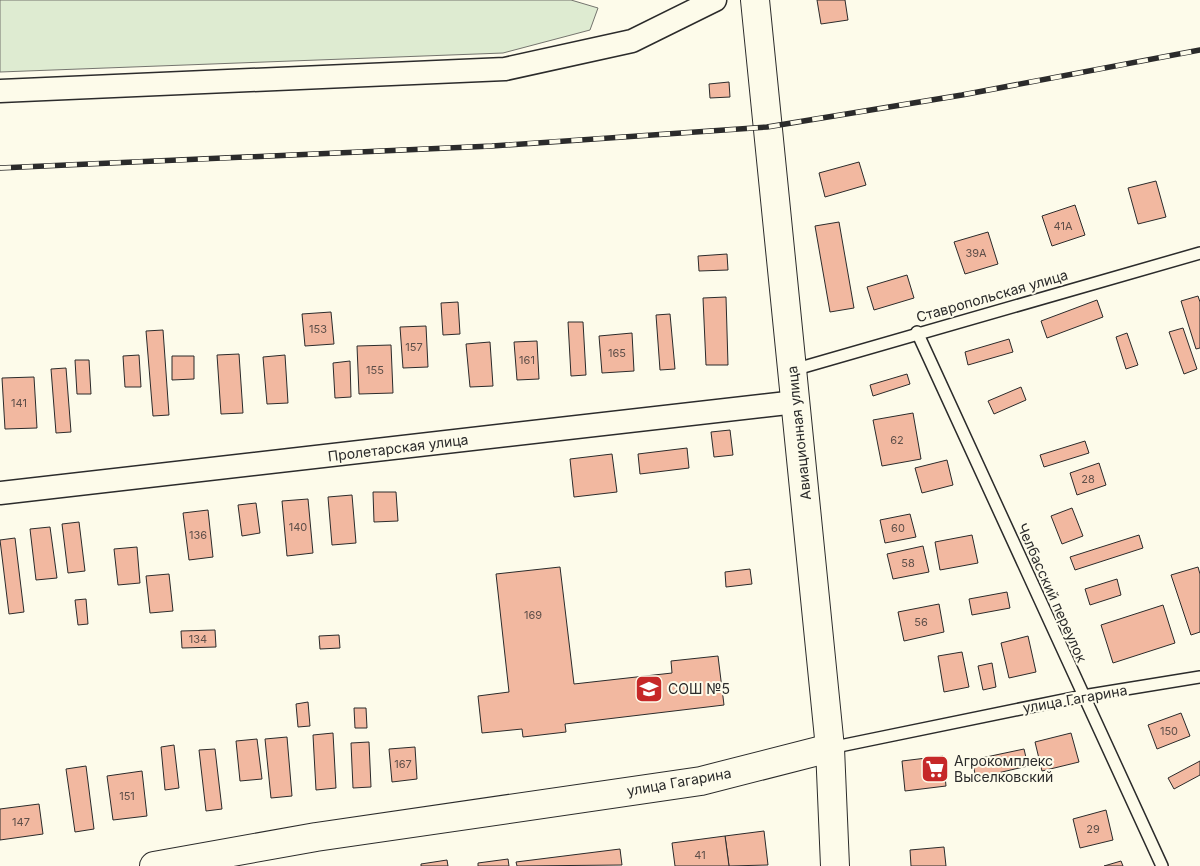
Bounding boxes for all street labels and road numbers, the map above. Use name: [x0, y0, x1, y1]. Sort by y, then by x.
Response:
street label: Ставропольская улица: [914, 266, 1070, 325]
street label: Авиационная улица: [783, 365, 814, 501]
street label: Пролетарская улица: [327, 430, 469, 465]
street label: Челбасский переулок: [1014, 521, 1091, 665]
street label: улица Гагарина: [1021, 681, 1128, 716]
street label: улица Гагарина: [625, 764, 732, 799]

